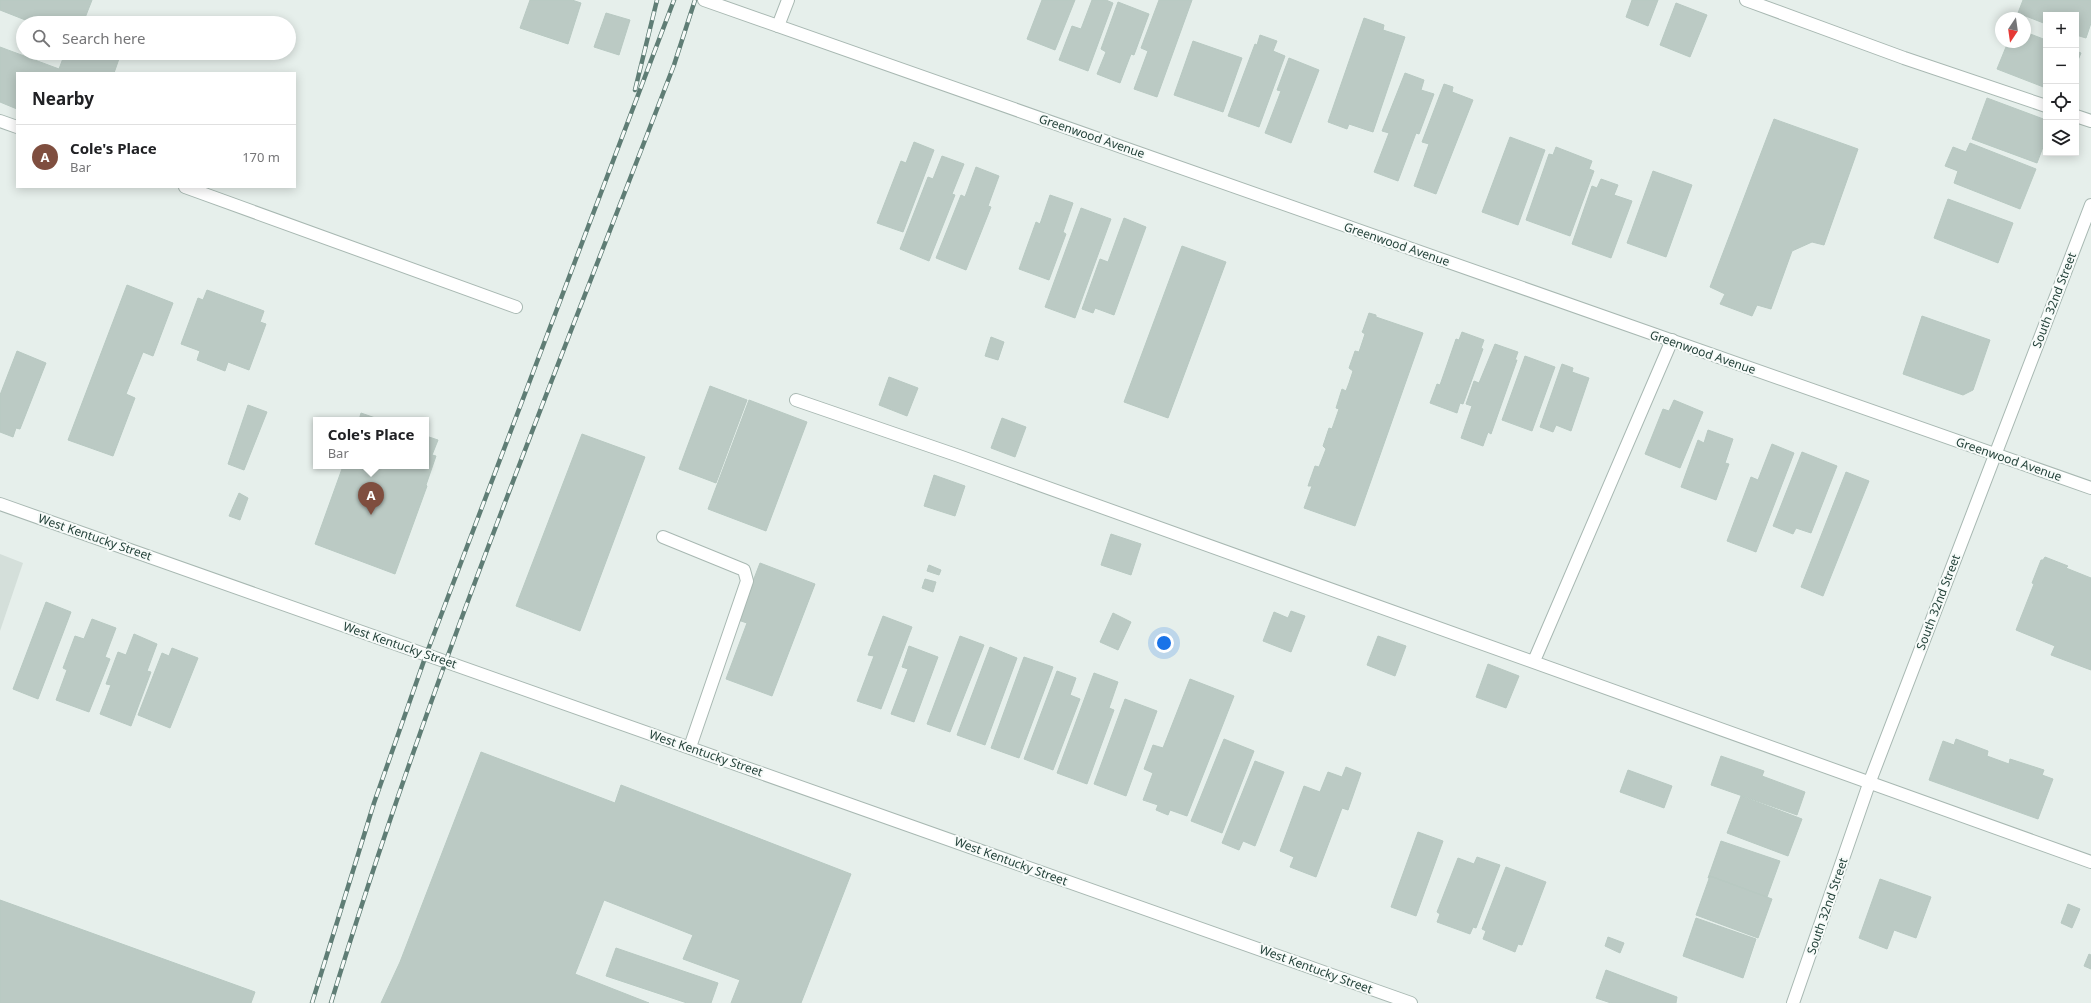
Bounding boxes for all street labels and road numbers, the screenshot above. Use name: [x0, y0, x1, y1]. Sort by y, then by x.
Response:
street label: Greenwood Avenue: [1037, 110, 1147, 162]
street label: Greenwood Avenue: [1342, 218, 1452, 270]
street label: South 32nd Street: [2028, 249, 2080, 350]
street label: Greenwood Avenue: [1648, 326, 1758, 378]
street label: Greenwood Avenue: [1954, 433, 2064, 485]
street label: West Kentucky Street: [36, 510, 155, 565]
street label: South 32nd Street: [1912, 551, 1964, 652]
street label: West Kentucky Street: [341, 618, 460, 673]
street label: West Kentucky Street: [647, 726, 766, 781]
street label: West Kentucky Street: [952, 833, 1071, 890]
street label: South 32nd Street: [1802, 855, 1852, 957]
street label: West Kentucky Street: [1257, 941, 1376, 998]

